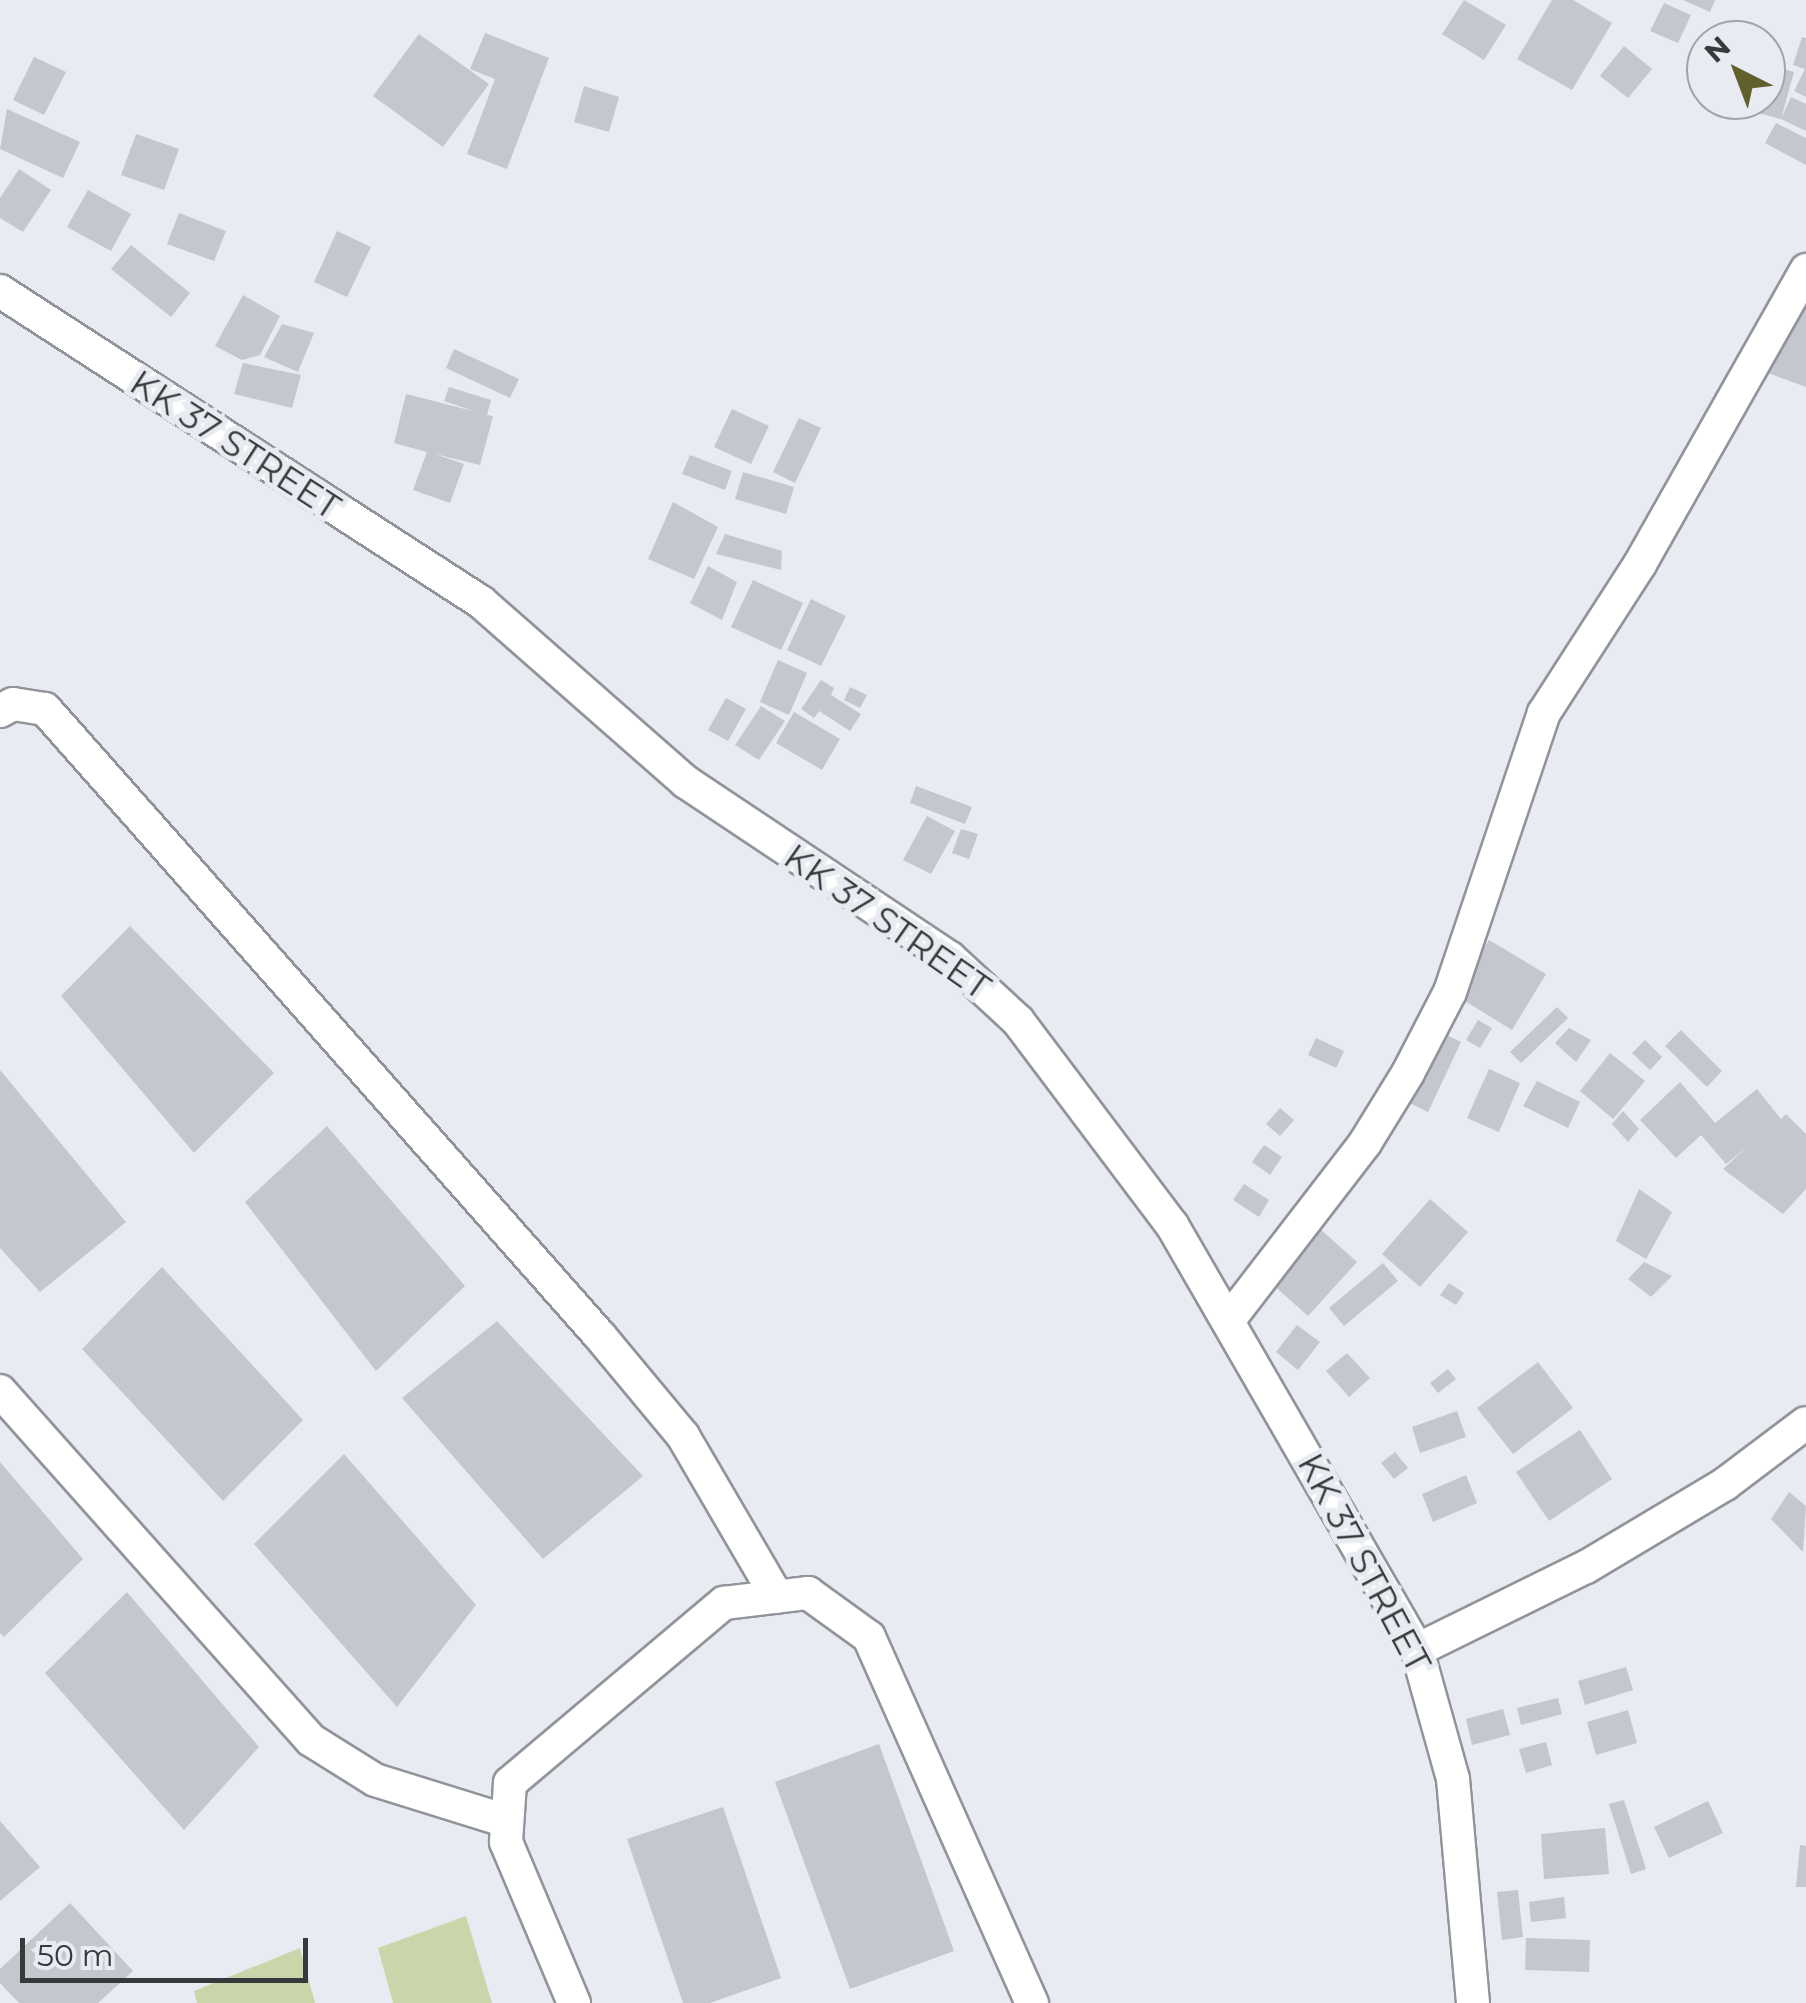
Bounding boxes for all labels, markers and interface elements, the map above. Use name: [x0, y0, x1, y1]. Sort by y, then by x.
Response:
north arrow: [1686, 20, 1786, 120]
text: N: [1697, 29, 1737, 69]
street label: KK 37 STREET: [122, 362, 348, 528]
street label: KK 37 STREET: [776, 836, 998, 1008]
street label: KK 37 STREET: [1289, 1447, 1439, 1679]
scale bar: [25, 1918, 312, 1980]
text: 50 m: [37, 1937, 114, 1974]

